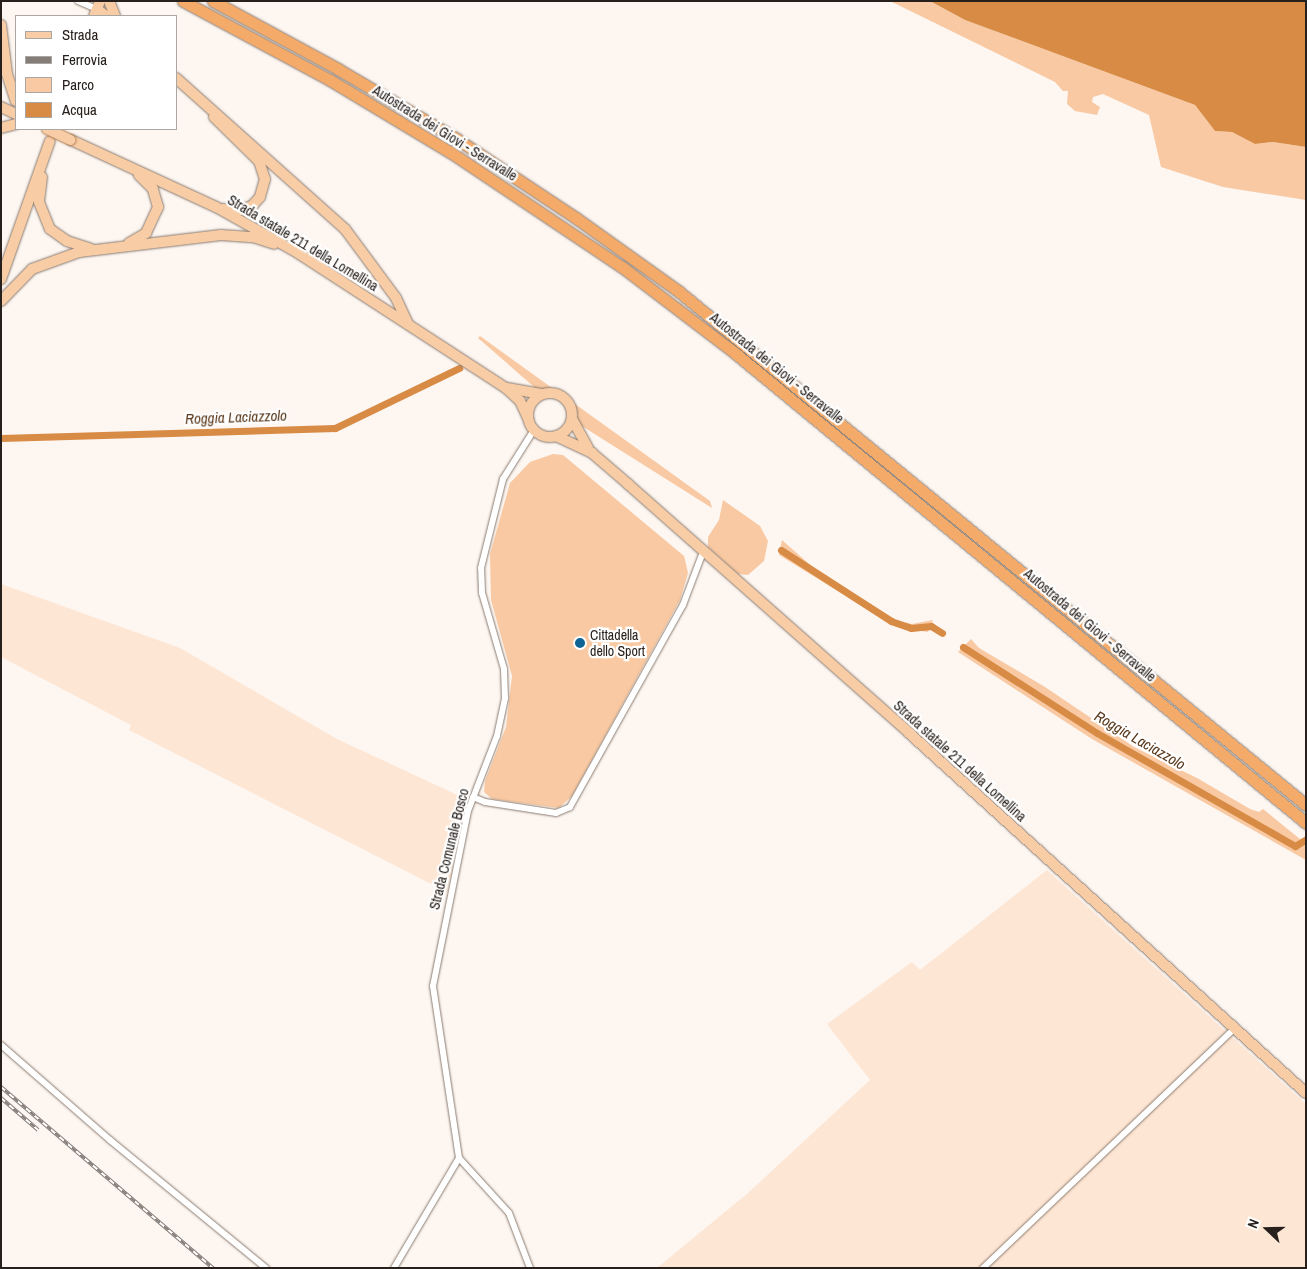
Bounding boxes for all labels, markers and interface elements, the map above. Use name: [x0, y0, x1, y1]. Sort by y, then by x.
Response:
legend: [15, 15, 178, 130]
text: Strada: [62, 24, 98, 45]
text: Ferrovia: [62, 49, 107, 70]
text: Parco: [62, 74, 94, 95]
street label: Autostrada dei Giovi - Serravalle: [370, 82, 520, 184]
text: Acqua: [62, 99, 97, 120]
street label: Strada statale 211 della Lomellina: [225, 191, 381, 295]
street label: Autostrada dei Giovi - Serravalle: [707, 309, 847, 427]
water label: Roggia Laciazzolo: [185, 406, 287, 428]
street label: Autostrada dei Giovi - Serravalle: [1021, 565, 1159, 685]
place label: Cittadella dello Sport: [590, 627, 645, 660]
marker: Cittadella dello Sport: [574, 637, 586, 649]
street label: Strada statale 211 della Lomellina: [890, 697, 1030, 825]
water label: Roggia Laciazzolo: [1091, 707, 1189, 773]
street label: Strada Comunale Bosco: [426, 787, 472, 911]
north arrow: [1242, 1204, 1292, 1254]
text: N: [1243, 1217, 1263, 1231]

